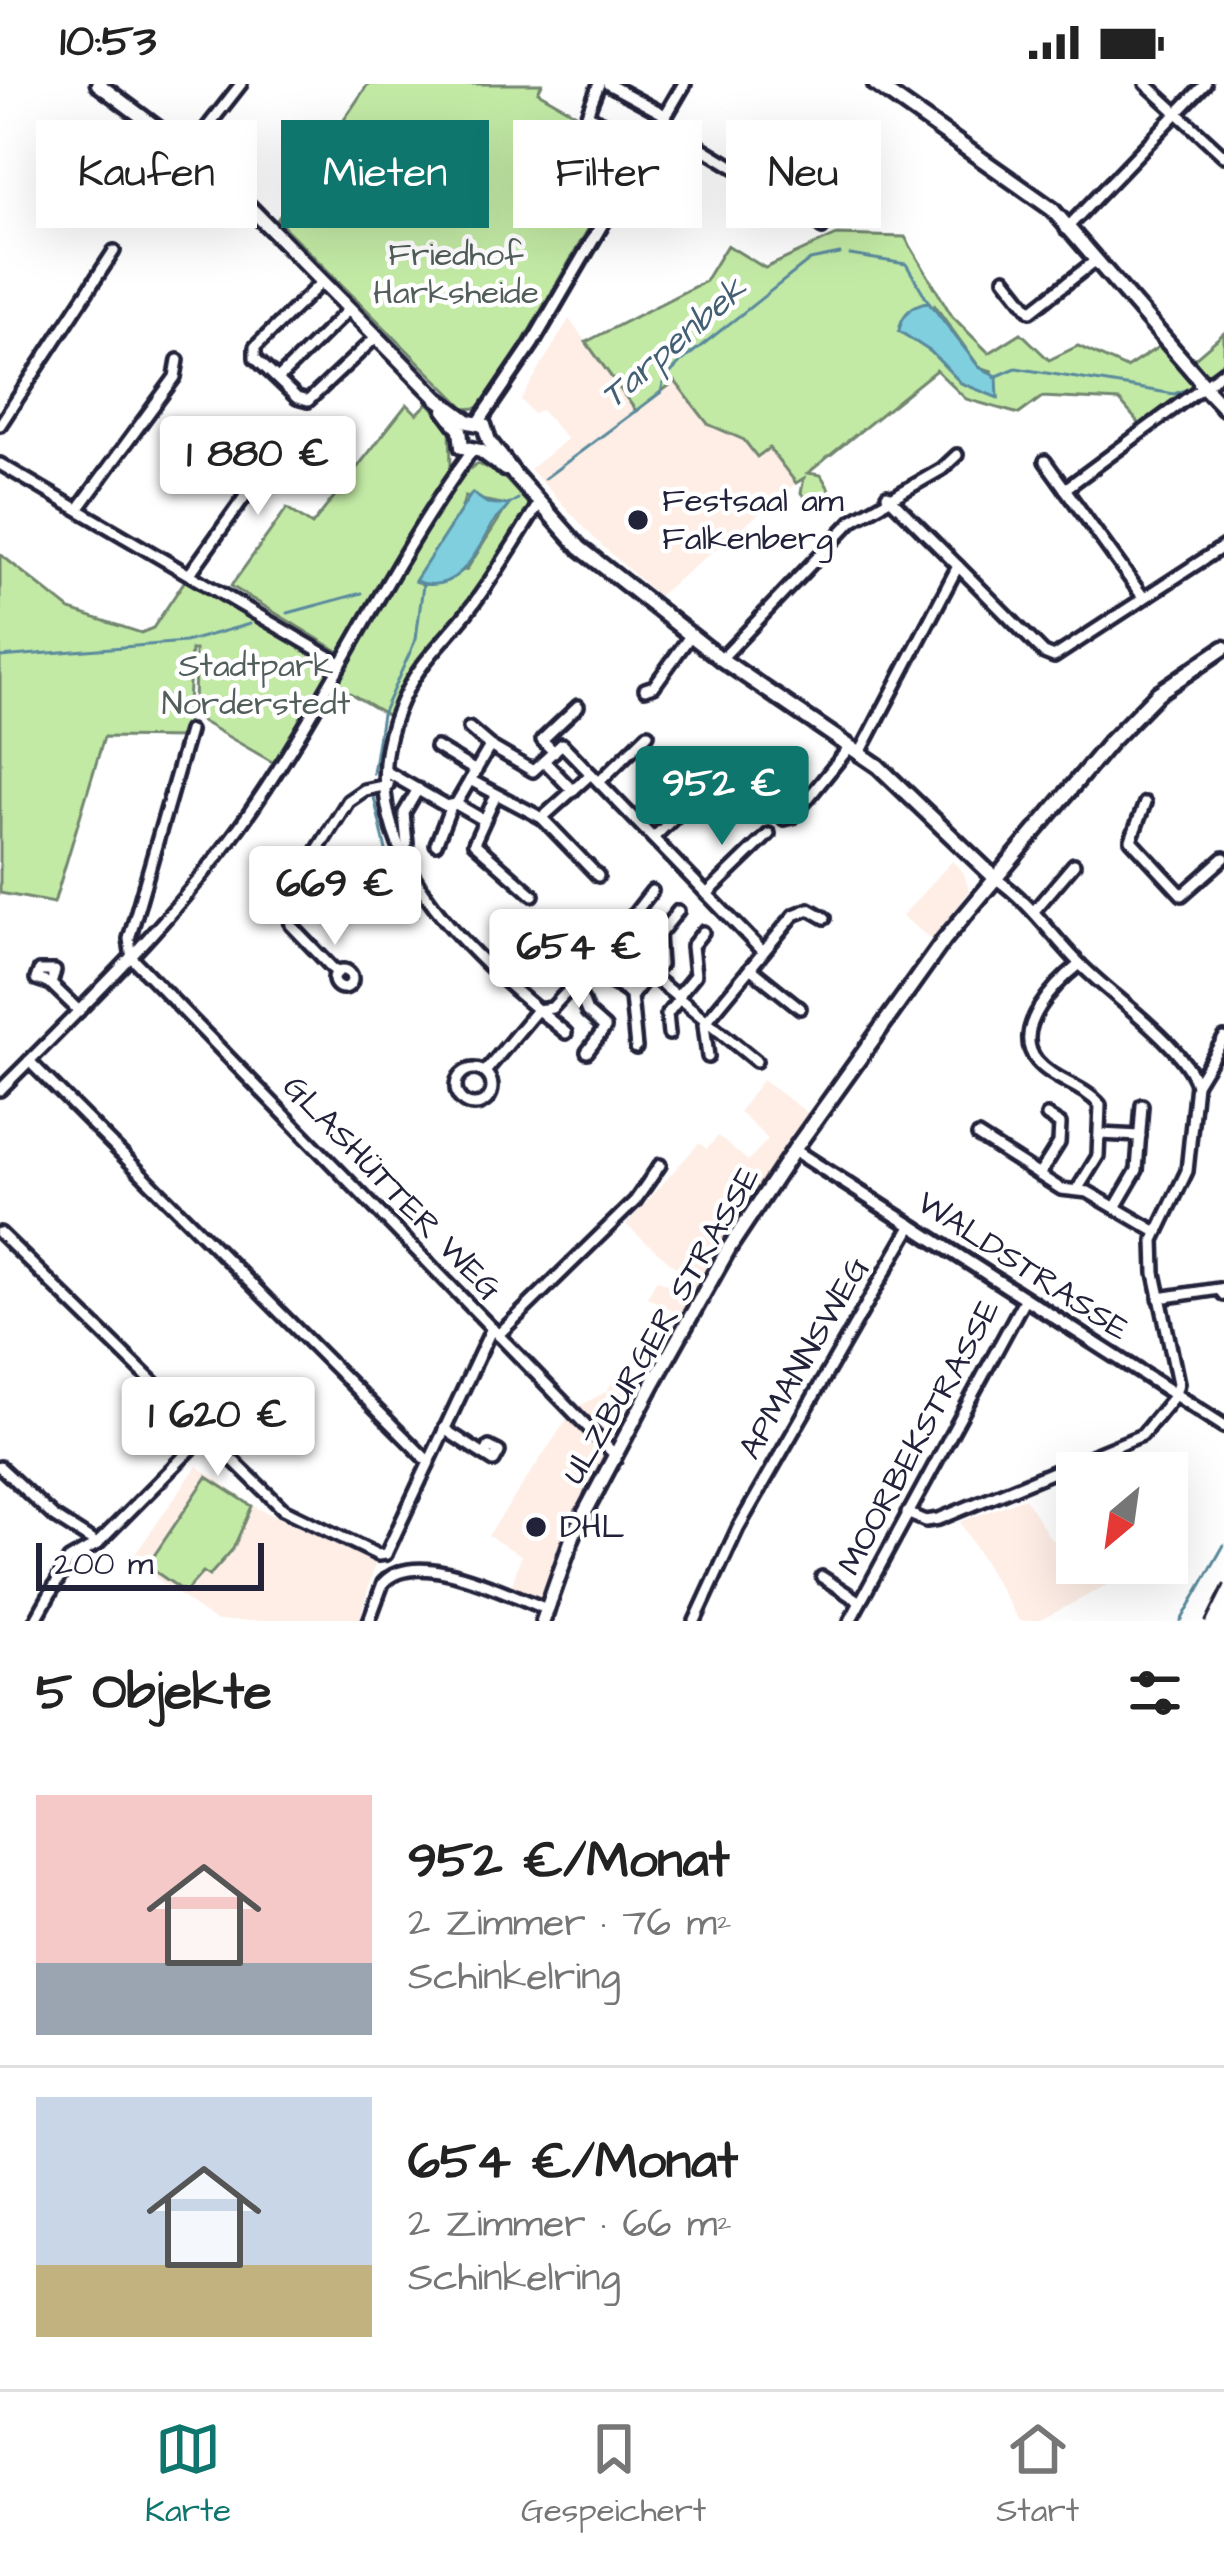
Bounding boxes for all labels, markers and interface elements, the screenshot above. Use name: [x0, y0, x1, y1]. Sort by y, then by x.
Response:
text: 10:53: [60, 11, 156, 73]
chip: Kaufen: [36, 120, 257, 228]
chip: Mieten: [281, 120, 489, 228]
chip: Filter: [513, 120, 702, 228]
chip: Neu: [726, 120, 881, 228]
park label: Friedhof Harksheide: [373, 232, 539, 316]
water label: Tarpenbek: [589, 264, 759, 421]
pin: 1 880 €: [147, 416, 369, 518]
text: 1 880 €: [187, 428, 329, 482]
place label: Festsaal am Falkenberg: [662, 478, 844, 564]
marker: Festsaal am Falkenberg: [625, 507, 651, 533]
park label: Stadtpark Norderstedt: [162, 643, 350, 727]
pin: 952 €: [638, 746, 806, 848]
text: 952 €: [663, 758, 781, 812]
pin: 669 €: [251, 846, 419, 948]
text: 669 €: [276, 858, 394, 912]
pin: 654 €: [495, 909, 663, 1011]
text: 654 €: [516, 921, 642, 975]
street label: GLASHÜTTER WEG: [272, 1065, 512, 1311]
street label: ULZBURGER STRASSE: [551, 1158, 771, 1492]
street label: WALDSTRASSE: [908, 1180, 1138, 1352]
street label: APMANNSWEG: [727, 1248, 881, 1468]
street label: MOORBEKSTRASSE: [827, 1291, 1011, 1583]
pin: 1 620 €: [107, 1377, 329, 1479]
text: 1 620 €: [149, 1389, 287, 1443]
north arrow: [1056, 1452, 1188, 1584]
map controls: [1056, 1452, 1188, 1584]
place label: DHL: [560, 1504, 624, 1550]
marker: DHL: [523, 1514, 549, 1540]
scale bar: [36, 1537, 264, 1590]
text: 200 m: [54, 1541, 153, 1587]
text: 5 Objekte: [36, 1658, 272, 1729]
icon: filters: [1122, 1660, 1188, 1726]
text: 952 €/Monat: [408, 1826, 729, 1897]
icon: home: [132, 1843, 276, 1987]
text: 2 Zimmer · 76 m²: [408, 1897, 732, 1951]
text: Schinkelring: [408, 1951, 621, 2005]
text: 654 €/Monat: [408, 2127, 738, 2198]
icon: home: [132, 2145, 276, 2289]
text: 2 Zimmer · 66 m²: [408, 2198, 732, 2252]
text: Schinkelring: [408, 2252, 621, 2306]
tab: Karte: [145, 2416, 231, 2534]
tab: Gespeichert: [521, 2416, 706, 2534]
tab: Start: [996, 2416, 1079, 2534]

